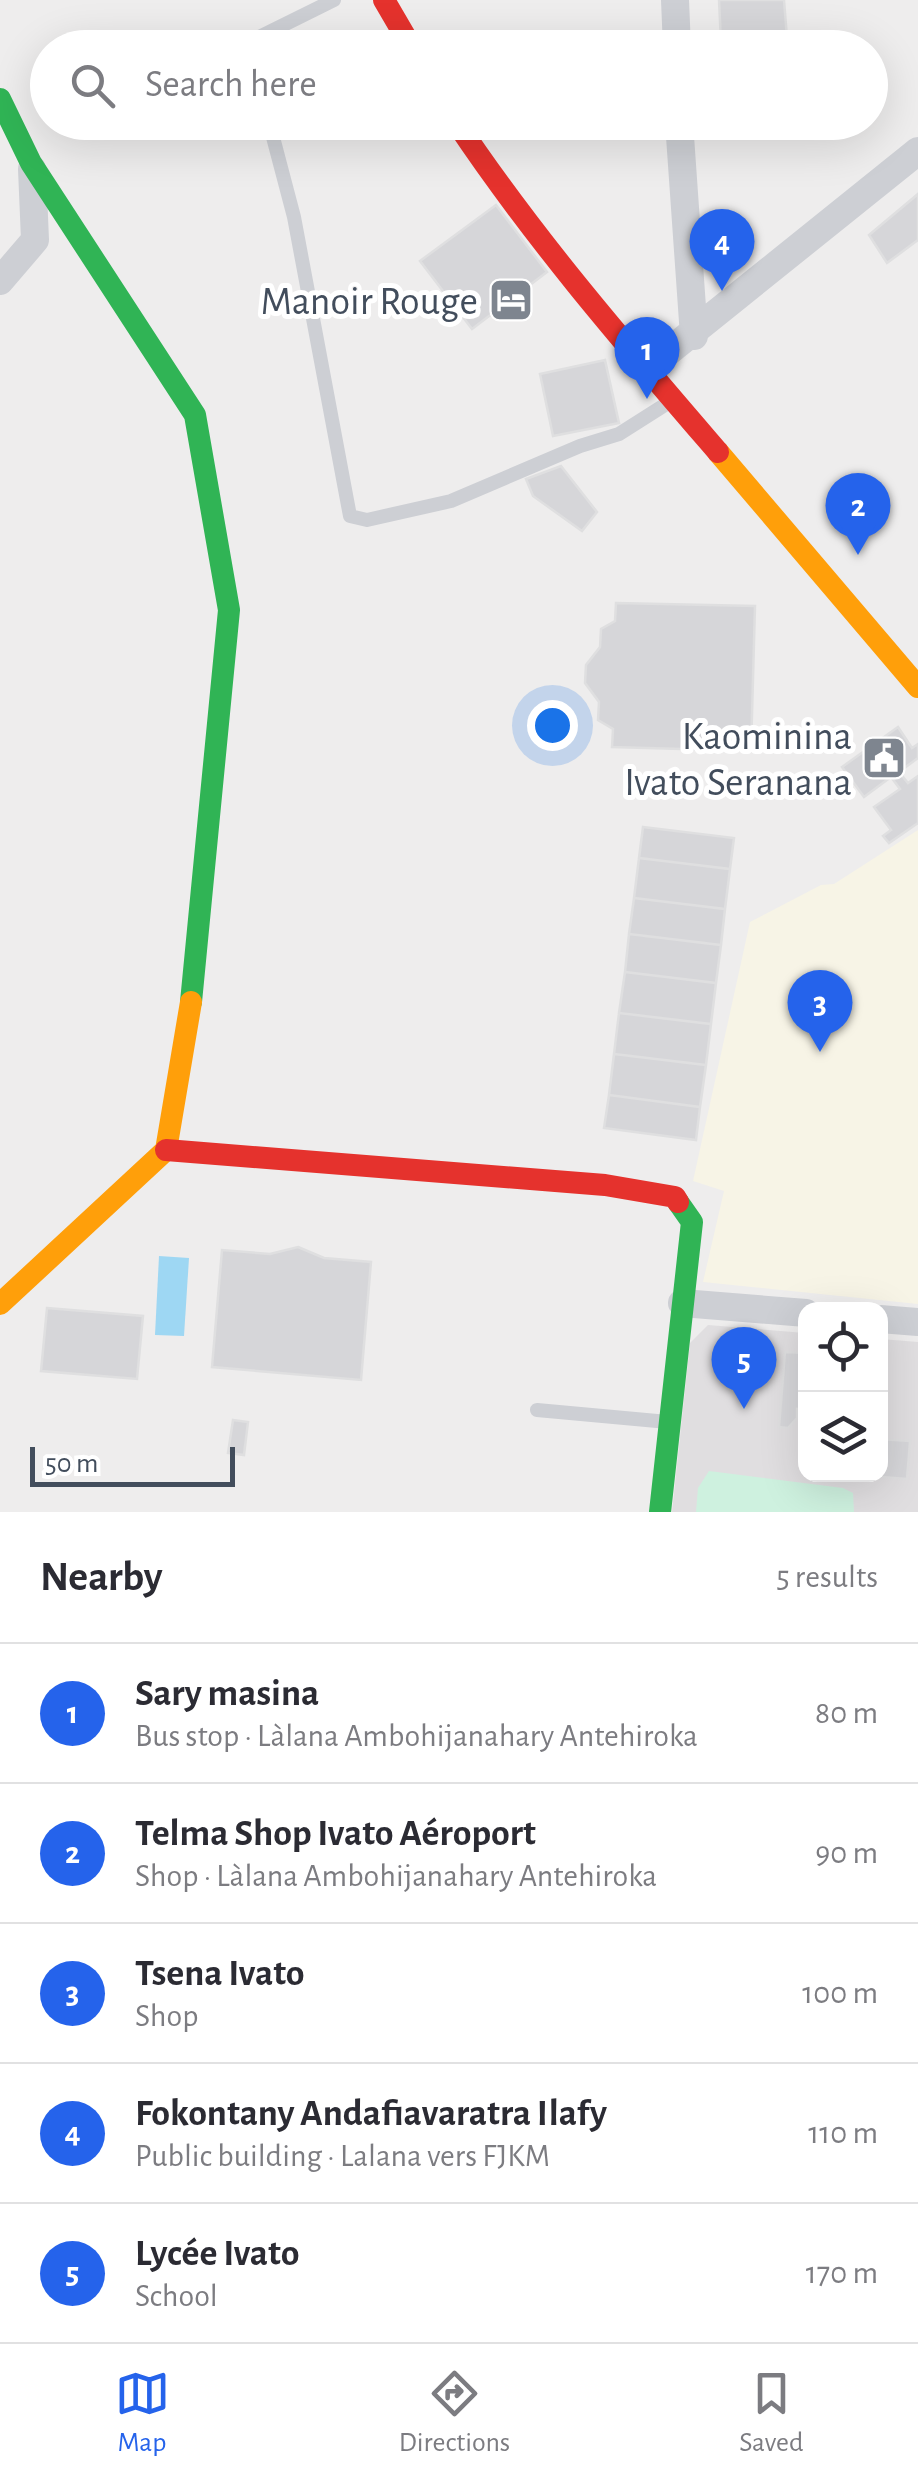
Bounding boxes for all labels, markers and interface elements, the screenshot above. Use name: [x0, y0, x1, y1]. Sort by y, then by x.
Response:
search box: [30, 30, 888, 140]
icon: search: [65, 58, 120, 113]
text: Search here: [145, 66, 317, 104]
pin: 4: [690, 208, 754, 291]
hotel icon: Manoir Rouge: [488, 277, 534, 323]
place label: Manoir Rouge: [261, 282, 478, 322]
pin: 1: [614, 316, 680, 399]
pin: 2: [826, 472, 890, 555]
your location: [527, 700, 578, 751]
place label: Kaominina Ivato Seranana: [624, 717, 852, 803]
public building icon: Kaominina Ivato Seranana: [861, 735, 907, 781]
pin: 3: [788, 970, 852, 1052]
map controls: [798, 1302, 888, 1482]
button: locate: [798, 1302, 888, 1392]
pin: 5: [712, 1326, 776, 1409]
button: layers: [798, 1392, 888, 1482]
scale bar: [30, 1442, 235, 1486]
text: 50 m: [45, 1450, 99, 1478]
text: Nearby: [40, 1556, 163, 1598]
text: 5 results: [776, 1561, 878, 1593]
text: Sary masina: [135, 1675, 319, 1713]
text: 1: [67, 1697, 78, 1729]
text: 80 m: [815, 1697, 878, 1729]
text: Bus stop · Làlana Ambohijanahary Antehiroka: [135, 1720, 698, 1752]
text: Telma Shop Ivato Aéroport: [135, 1815, 536, 1853]
text: 2: [65, 1837, 80, 1869]
text: 90 m: [815, 1837, 878, 1869]
text: Shop · Làlana Ambohijanahary Antehiroka: [135, 1860, 657, 1892]
text: Tsena Ivato: [135, 1955, 305, 1993]
text: 3: [66, 1977, 79, 2009]
text: 100 m: [802, 1977, 878, 2009]
text: Shop: [135, 2000, 198, 2032]
text: Fokontany Andafiavaratra Ilafy: [135, 2095, 607, 2133]
text: 4: [64, 2117, 81, 2149]
text: 110 m: [808, 2117, 878, 2149]
text: Public building · Lalana vers FJKM: [135, 2140, 550, 2172]
text: Lycée Ivato: [135, 2235, 299, 2273]
text: 5: [66, 2257, 79, 2289]
text: 170 m: [806, 2257, 878, 2289]
text: School: [135, 2280, 218, 2312]
tab: Map: [115, 2366, 170, 2460]
tab: Directions: [399, 2366, 510, 2460]
tab: Saved: [739, 2366, 803, 2460]

